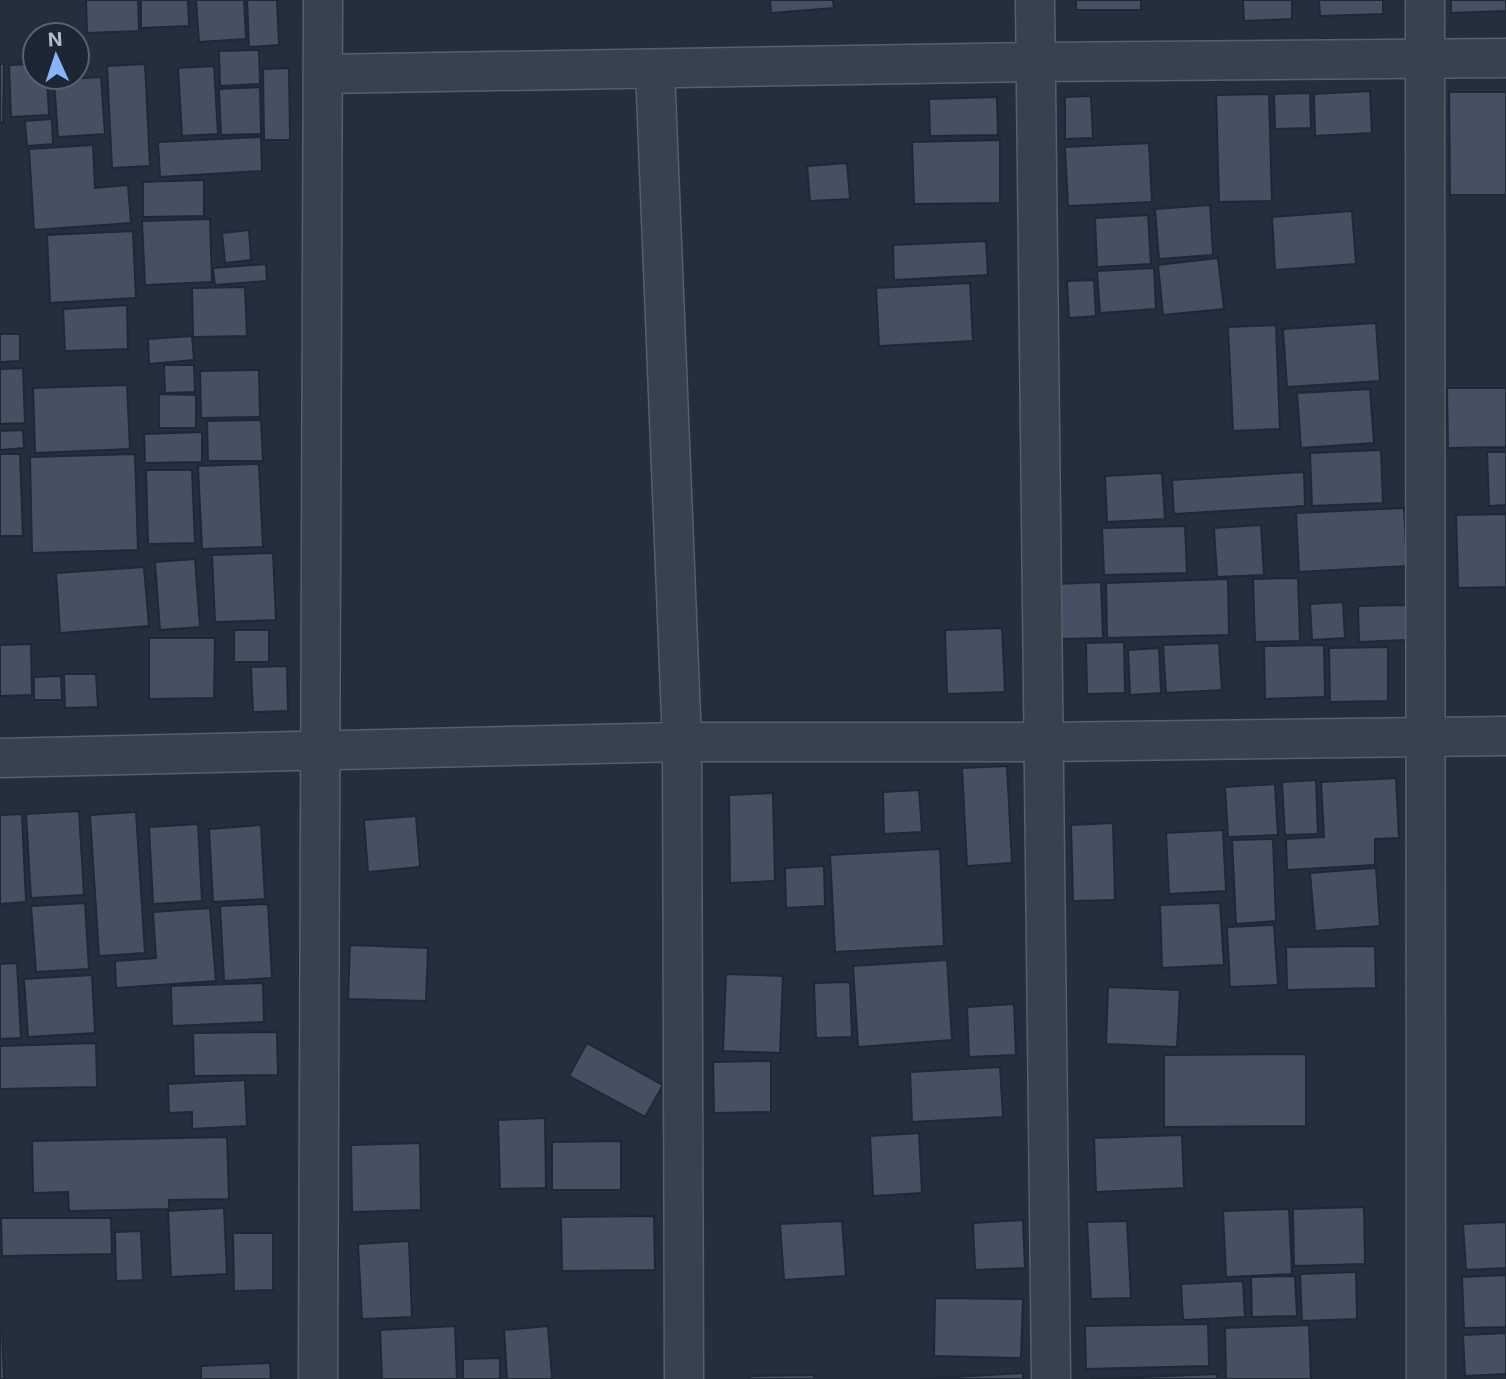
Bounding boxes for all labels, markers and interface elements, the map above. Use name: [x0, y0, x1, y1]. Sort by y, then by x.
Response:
north arrow: [21, 21, 91, 91]
text: N: [47, 28, 63, 51]

